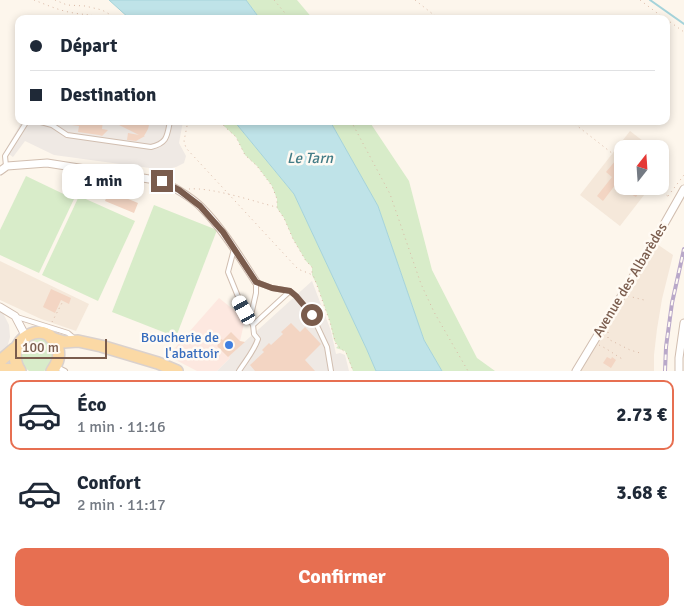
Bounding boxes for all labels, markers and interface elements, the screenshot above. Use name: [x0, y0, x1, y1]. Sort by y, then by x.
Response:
text: Départ: [60, 34, 117, 58]
text: Destination: [60, 83, 156, 107]
north arrow: [614, 140, 669, 195]
map controls: [614, 140, 669, 195]
water label: Le Tarn: [287, 149, 334, 167]
callout: 1 min: [62, 164, 144, 198]
route end: [151, 170, 173, 192]
text: 1 min: [84, 171, 122, 191]
street label: Avenue des Albarèdes: [589, 220, 671, 340]
car: [230, 293, 257, 327]
route start: [301, 304, 323, 326]
place label: Boucherie de l'abattoir: [141, 329, 220, 362]
scale bar: [15, 336, 108, 359]
text: 100 m: [22, 339, 59, 356]
marker: Boucherie de l'abattoir: [223, 339, 235, 351]
icon: car: [17, 393, 62, 438]
text: Éco: [77, 393, 107, 417]
text: 2.73 €: [616, 403, 667, 427]
text: 1 min · 11:16: [77, 417, 166, 437]
icon: car: [17, 471, 62, 516]
text: Confort: [77, 471, 141, 495]
text: 3.68 €: [616, 481, 667, 505]
text: 2 min · 11:17: [77, 495, 166, 515]
button: Confirmer: [15, 548, 669, 606]

